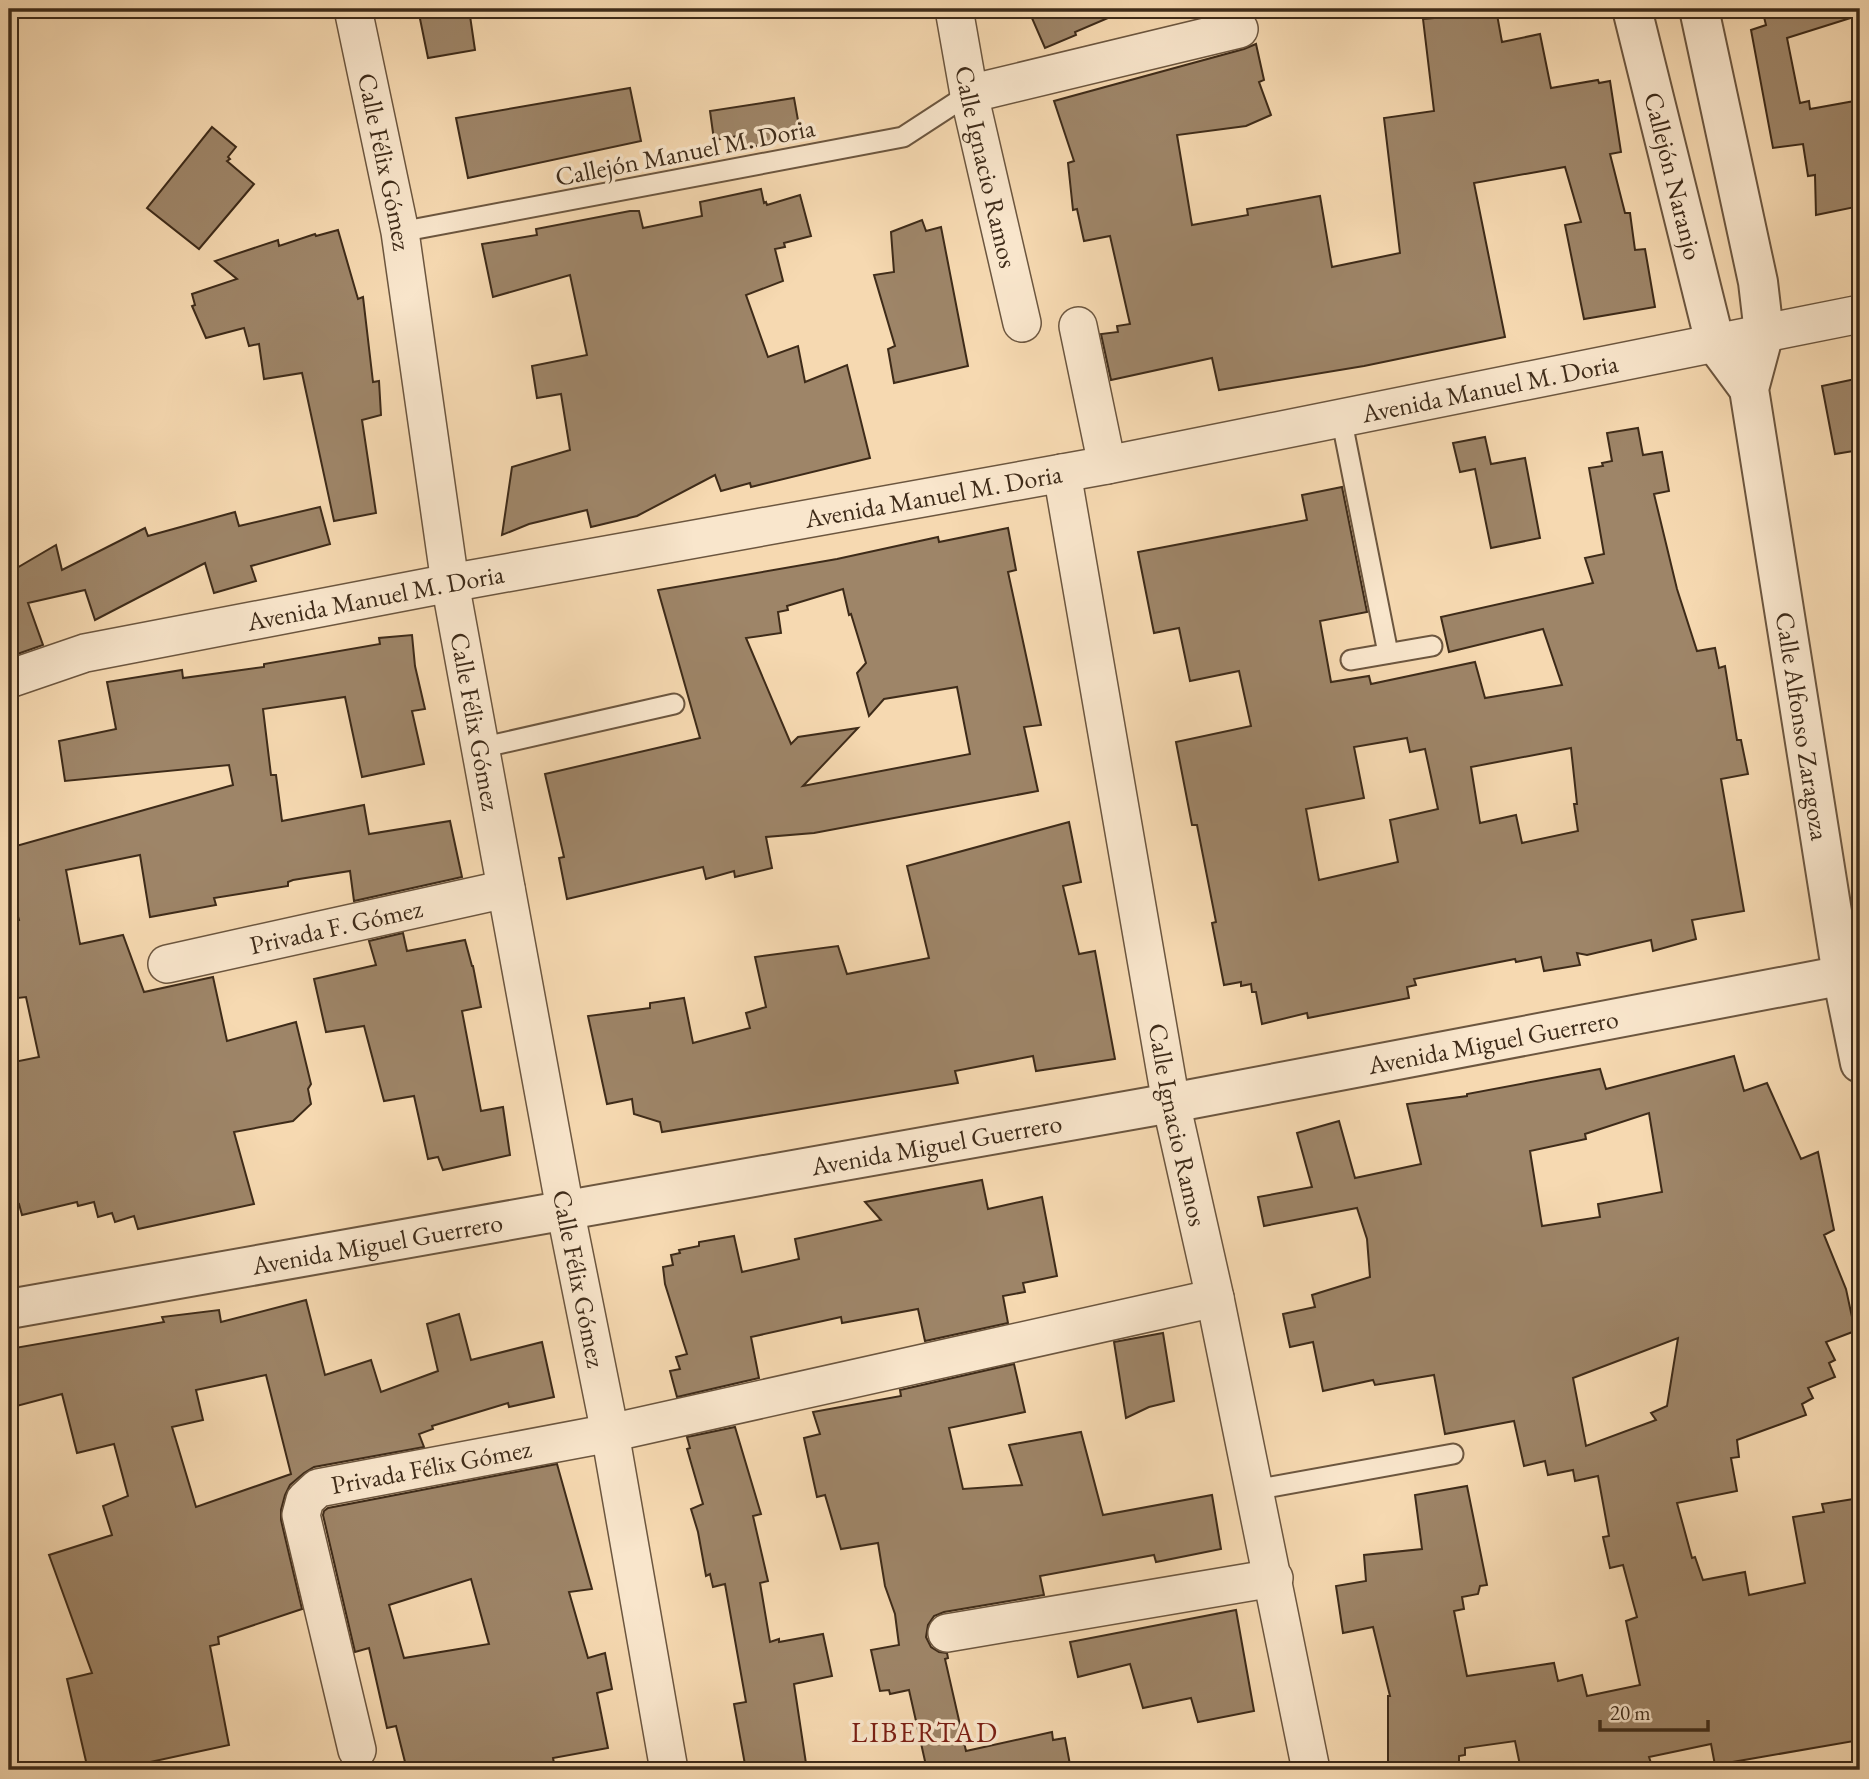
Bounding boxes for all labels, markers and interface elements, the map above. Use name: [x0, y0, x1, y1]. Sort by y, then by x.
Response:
street label: Calle Ignacio Ramos: [947, 63, 1026, 271]
street label: Calle Félix Gómez: [350, 70, 419, 253]
street label: Callejón Naranjo: [1636, 88, 1711, 263]
street label: Callejón Manuel M. Doria: [552, 110, 818, 194]
street label: Avenida Manuel M. Doria: [1358, 346, 1622, 431]
street label: Avenida Manuel M. Doria: [801, 456, 1065, 536]
street label: Avenida Manuel M. Doria: [243, 557, 507, 639]
street label: Calle Alfonso Zaragoza: [1768, 610, 1837, 843]
street label: Calle Félix Gómez: [442, 629, 508, 813]
street label: Privada F. Gómez: [246, 891, 426, 962]
street label: Avenida Miguel Guerrero: [1364, 1001, 1621, 1082]
street label: Calle Ignacio Ramos: [1141, 1021, 1215, 1230]
street label: Avenida Miguel Guerrero: [807, 1106, 1065, 1184]
street label: Calle Félix Gómez: [545, 1187, 613, 1371]
street label: Avenida Miguel Guerrero: [248, 1205, 505, 1283]
street label: Privada Félix Gómez: [328, 1431, 534, 1502]
scale bar: [1600, 1688, 1708, 1732]
text: 20 m: [1610, 1699, 1651, 1726]
district label: LIBERTAD: [851, 1714, 999, 1750]

